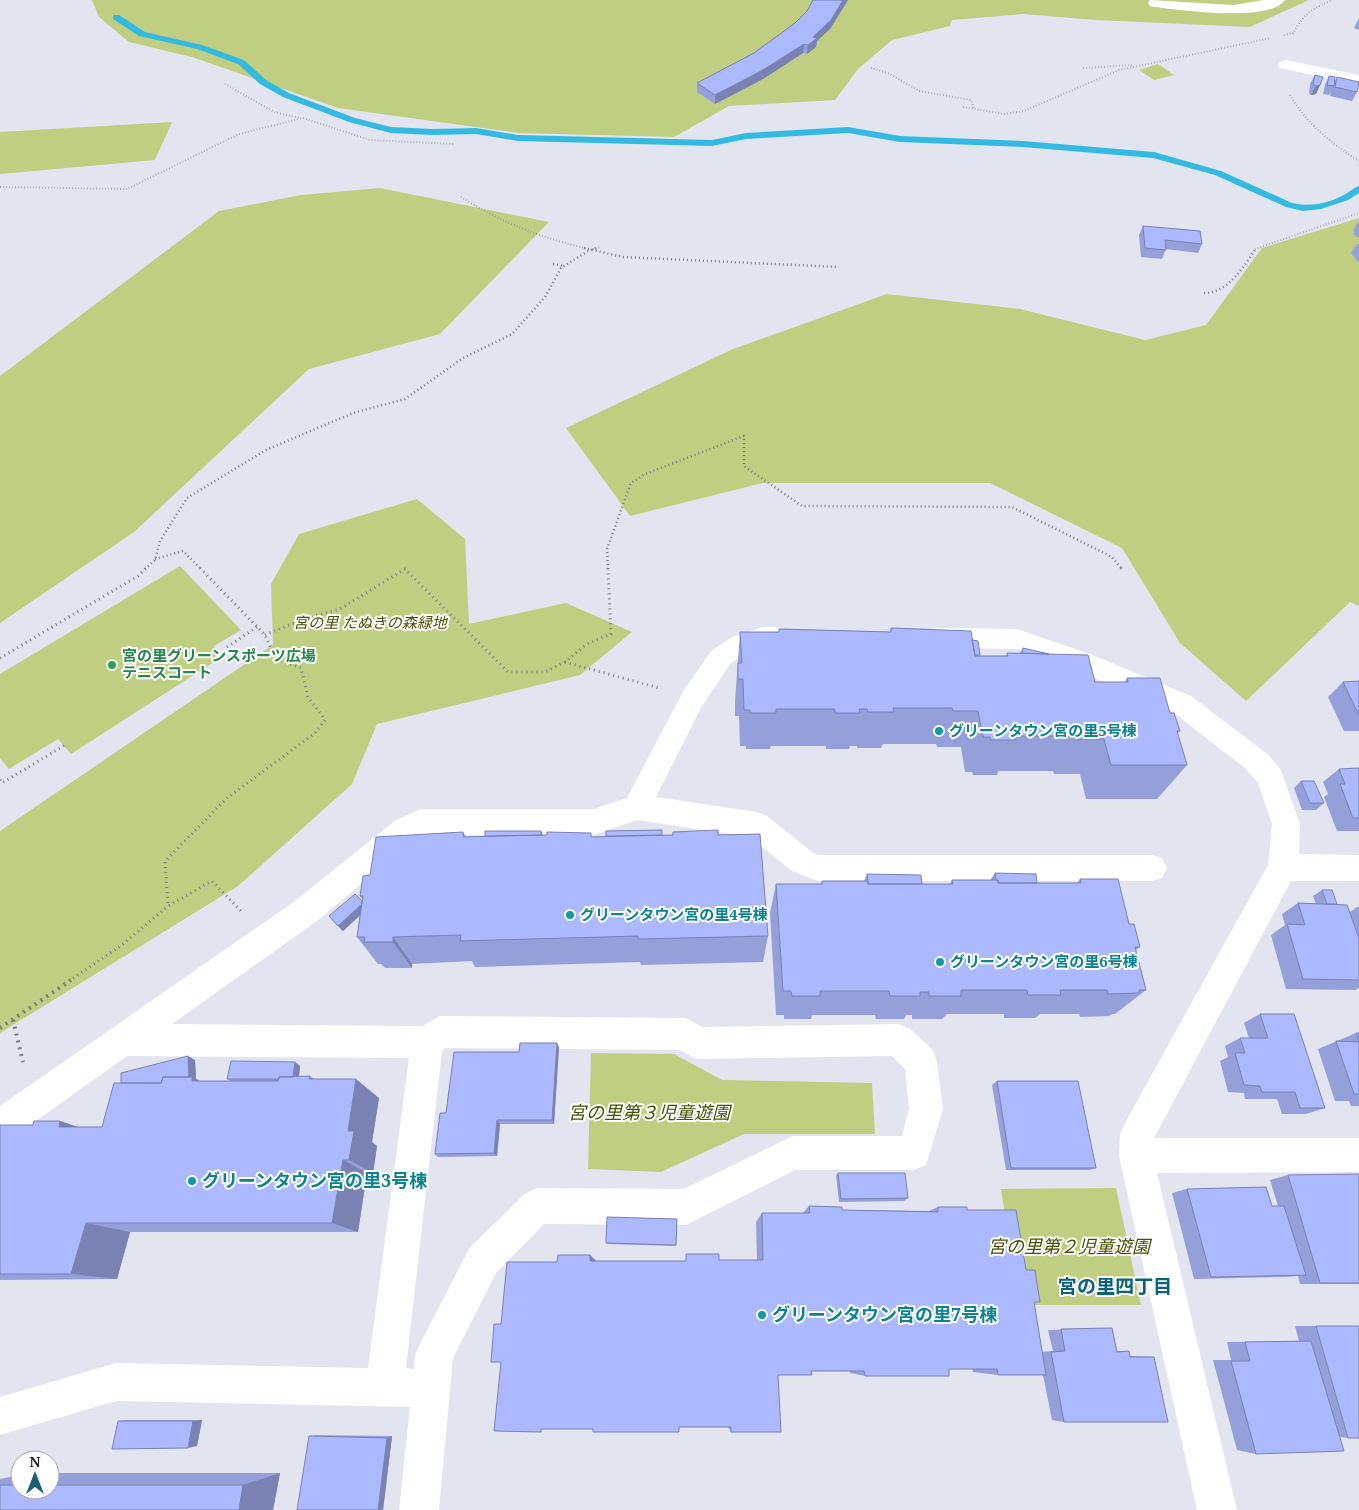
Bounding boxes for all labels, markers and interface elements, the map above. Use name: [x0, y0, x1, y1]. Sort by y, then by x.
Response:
park label: 宮の里 たぬきの森緑地: [293, 612, 449, 632]
place label: 宮の里グリーンスポーツ広場 テニスコート: [122, 645, 316, 682]
marker: 宮の里グリーンスポーツ広場 テニスコート: [106, 659, 118, 671]
place label: グリーンタウン宮の里5号棟: [949, 720, 1137, 740]
marker: グリーンタウン宮の里5号棟: [933, 725, 945, 737]
place label: グリーンタウン宮の里4号棟: [580, 904, 768, 924]
marker: グリーンタウン宮の里4号棟: [564, 909, 576, 921]
place label: グリーンタウン宮の里6号棟: [950, 951, 1138, 971]
marker: グリーンタウン宮の里6号棟: [934, 956, 946, 968]
park label: 宮の里第３児童遊園: [568, 1100, 733, 1124]
place label: グリーンタウン宮の里3号棟: [202, 1168, 427, 1192]
marker: グリーンタウン宮の里3号棟: [186, 1175, 198, 1187]
park label: 宮の里第２児童遊園: [988, 1234, 1153, 1258]
district label: 宮の里四丁目: [1058, 1273, 1172, 1299]
place label: グリーンタウン宮の里7号棟: [772, 1302, 997, 1326]
marker: グリーンタウン宮の里7号棟: [756, 1309, 768, 1321]
north arrow: [10, 1450, 60, 1500]
text: N: [29, 1452, 41, 1471]

